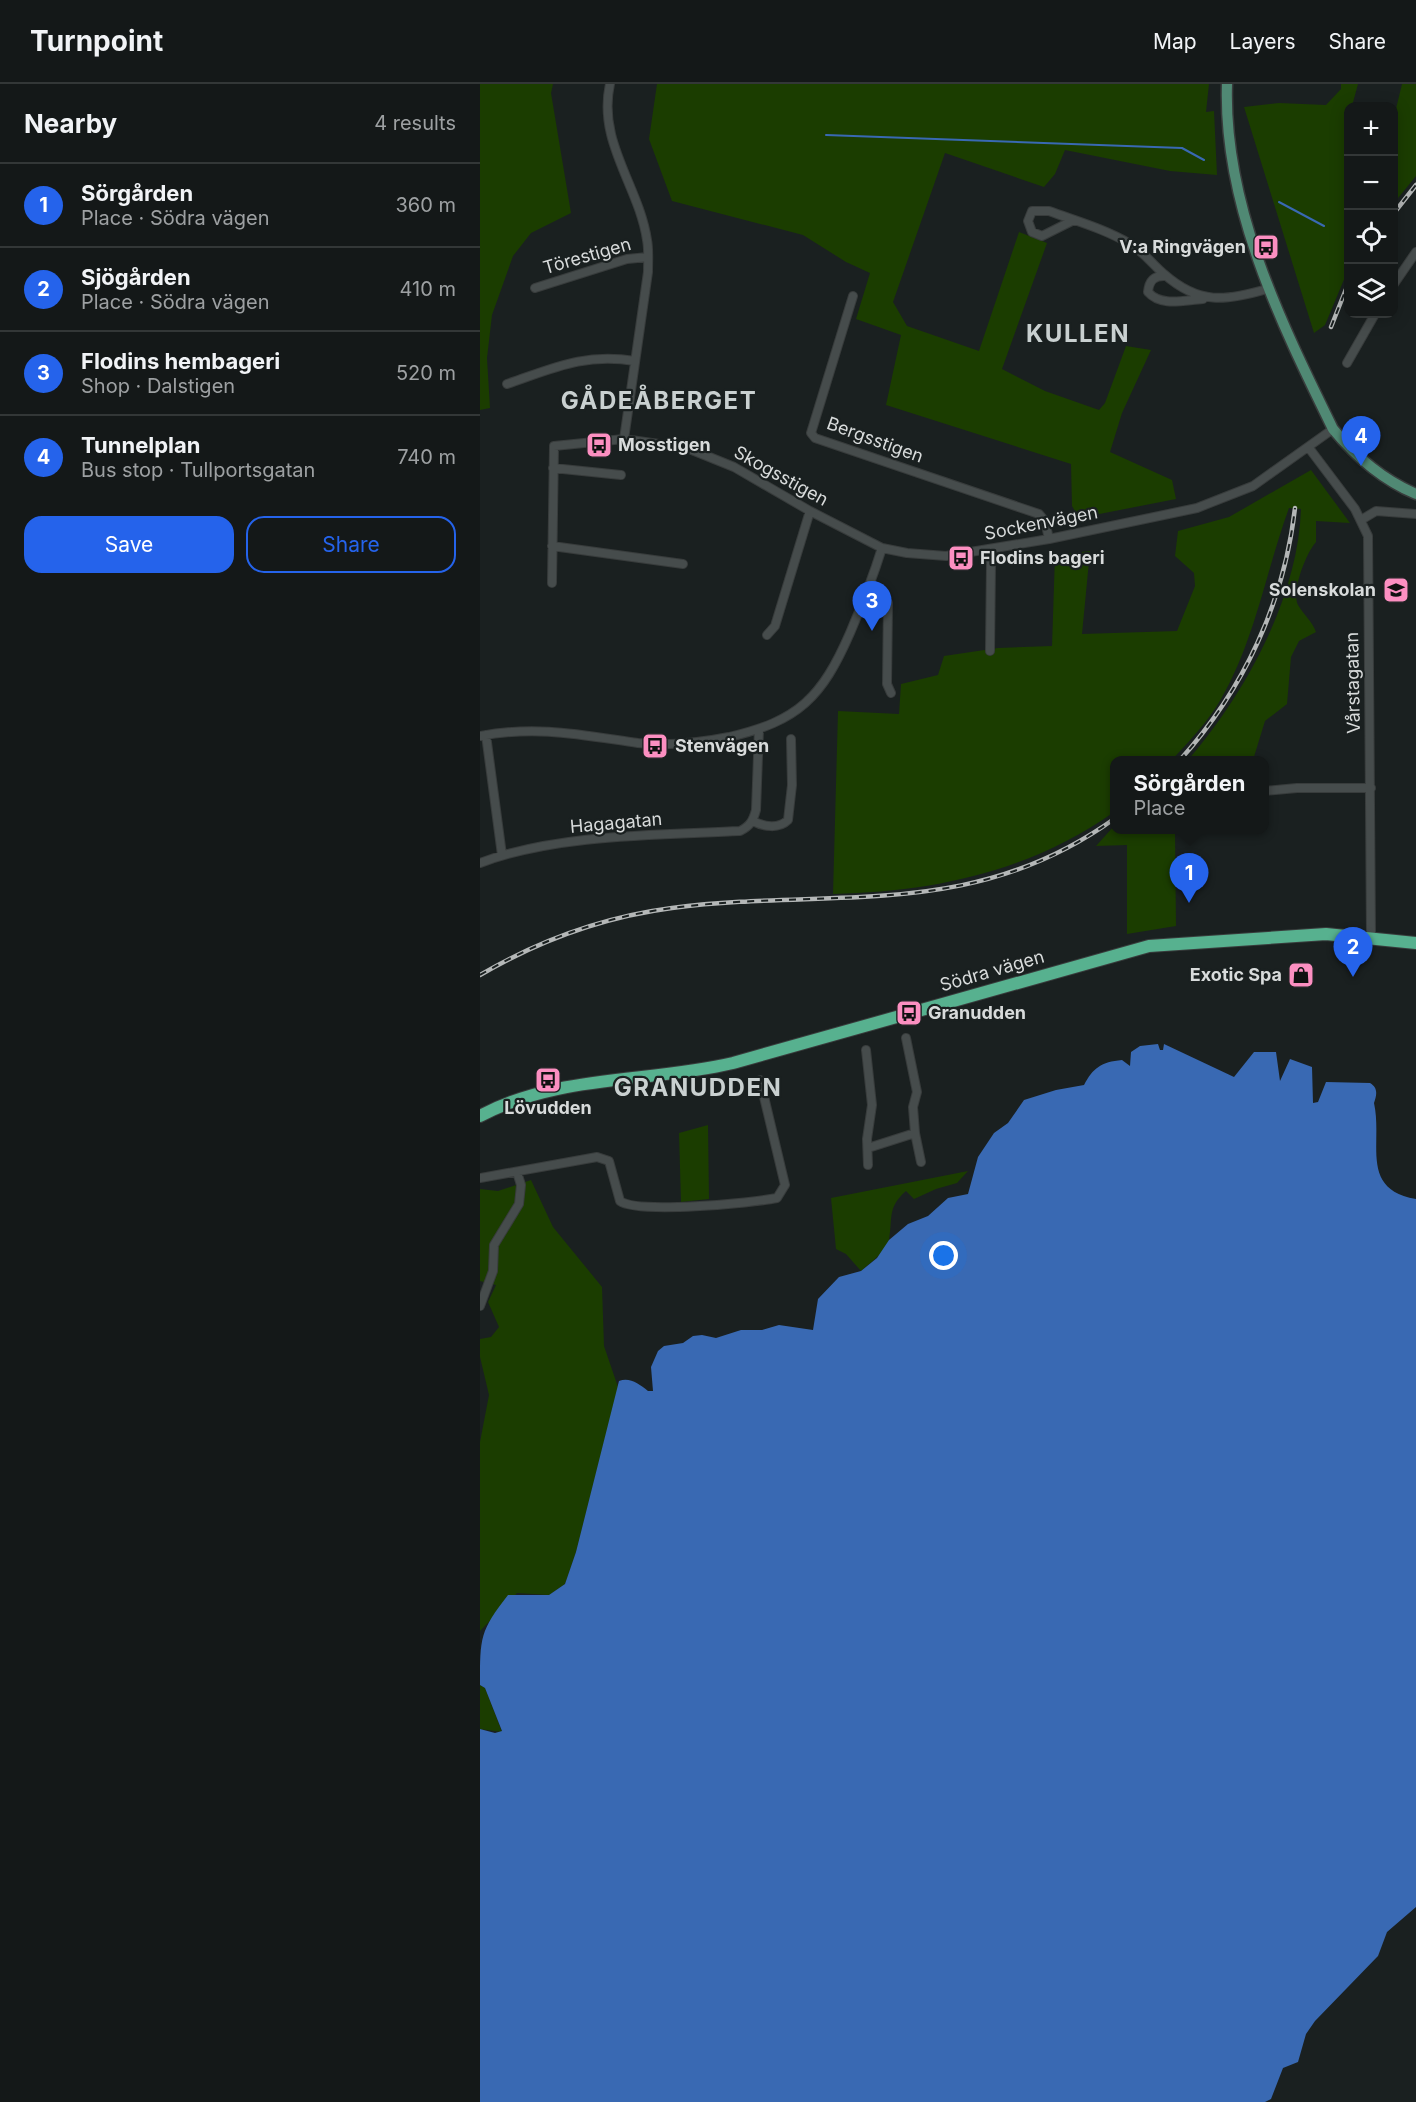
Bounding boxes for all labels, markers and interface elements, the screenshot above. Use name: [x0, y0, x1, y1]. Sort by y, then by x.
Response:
text: Turnpoint: [30, 24, 163, 58]
text: Map: [1153, 29, 1197, 54]
text: Layers: [1230, 29, 1296, 54]
text: Share: [1329, 29, 1386, 54]
map controls: [1344, 102, 1398, 318]
button: +: [1344, 102, 1398, 156]
text: Nearby: [24, 108, 117, 139]
text: 4 results: [374, 111, 456, 135]
button: −: [1344, 156, 1398, 210]
text: Sörgården: [81, 180, 193, 206]
text: 1: [39, 193, 48, 217]
text: 360 m: [395, 193, 456, 217]
text: Place · Södra vägen: [81, 206, 270, 230]
button: locate: [1344, 210, 1398, 264]
bus stop icon: V:a Ringvägen: [1251, 232, 1281, 262]
street label: Törestigen: [541, 233, 633, 278]
place label: V:a Ringvägen: [1119, 236, 1246, 257]
text: Sjögården: [81, 264, 191, 290]
button: layers: [1344, 264, 1398, 318]
text: 2: [37, 277, 50, 301]
text: 410 m: [400, 277, 456, 301]
text: Place · Södra vägen: [81, 290, 270, 314]
district label: KULLEN: [1026, 319, 1130, 348]
text: Flodins hembageri: [81, 348, 280, 374]
text: 3: [37, 361, 50, 385]
text: 520 m: [396, 361, 456, 385]
text: Shop · Dalstigen: [81, 374, 235, 398]
district label: GÅDEÅBERGET: [561, 384, 757, 415]
street label: Bergsstigen: [824, 412, 926, 467]
pin: 4: [1342, 416, 1380, 466]
bus stop icon: Mosstigen: [584, 430, 614, 460]
text: Tunnelplan: [81, 432, 201, 458]
place label: Mosstigen: [618, 434, 711, 455]
street label: Skogsstigen: [731, 441, 832, 510]
text: 4: [37, 445, 50, 469]
text: 740 m: [397, 445, 456, 469]
text: Bus stop · Tullportsgatan: [81, 458, 315, 482]
street label: Sockenvägen: [982, 501, 1099, 544]
button: Save: [24, 516, 234, 573]
button: Share: [246, 516, 456, 573]
bus stop icon: Flodins bageri: [946, 543, 976, 573]
place label: Flodins bageri: [980, 547, 1105, 568]
school or university icon: Solenskolan: [1381, 575, 1411, 605]
place label: Solenskolan: [1269, 579, 1376, 600]
pin: 3: [852, 582, 892, 631]
street label: Vårstagatan: [1341, 632, 1364, 734]
bus stop icon: Stenvägen: [640, 731, 670, 761]
place label: Stenvägen: [675, 735, 769, 756]
popup: [1110, 756, 1269, 834]
text: Sörgården: [1133, 770, 1246, 796]
text: Place: [1133, 796, 1185, 820]
street label: Hagagatan: [569, 808, 663, 837]
pin: 1: [1170, 854, 1208, 903]
pin: 2: [1334, 928, 1372, 977]
street label: Södra vägen: [937, 946, 1046, 995]
shop icon: Exotic Spa: [1286, 960, 1316, 990]
place label: Exotic Spa: [1190, 964, 1282, 985]
bus stop icon: Granudden: [894, 998, 924, 1028]
place label: Granudden: [928, 1002, 1026, 1023]
bus stop icon: Lövudden: [533, 1065, 563, 1095]
district label: GRANUDDEN: [614, 1073, 782, 1102]
place label: Lövudden: [504, 1097, 592, 1118]
your location: [929, 1241, 958, 1270]

